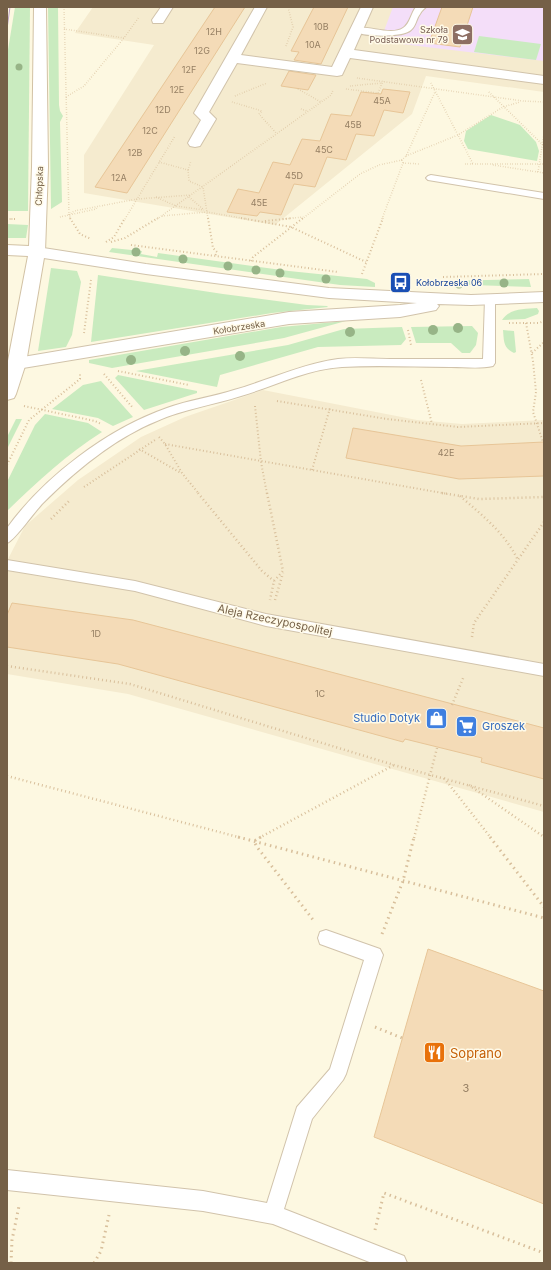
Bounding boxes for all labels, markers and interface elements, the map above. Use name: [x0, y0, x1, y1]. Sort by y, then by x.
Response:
house number: 10B: [313, 21, 329, 32]
school or university icon: Szkoła Podstawowa nr 79: [450, 21, 476, 47]
place label: Szkoła Podstawowa nr 79: [369, 24, 448, 45]
house number: 12H: [206, 26, 222, 37]
house number: 10A: [305, 39, 321, 50]
house number: 12G: [194, 45, 210, 56]
house number: 12F: [182, 64, 196, 75]
house number: 12E: [170, 84, 184, 95]
house number: 45A: [373, 95, 391, 106]
house number: 12D: [155, 104, 171, 115]
house number: 45B: [344, 119, 362, 130]
house number: 12C: [142, 125, 158, 136]
house number: 45C: [315, 144, 333, 155]
house number: 12B: [127, 147, 143, 158]
street label: Chłopska: [33, 166, 45, 206]
house number: 45D: [285, 170, 303, 181]
house number: 12A: [111, 172, 127, 183]
house number: 45E: [251, 197, 267, 208]
bus stop icon: Kołobrzeska 06: [388, 269, 414, 295]
place label: Kołobrzeska 06: [416, 277, 483, 288]
street label: Kołobrzeska: [212, 317, 266, 337]
house number: 42E: [438, 447, 454, 458]
street label: Aleja Rzeczypospolitej: [216, 601, 334, 639]
house number: 1D: [91, 628, 101, 639]
house number: 1C: [315, 688, 326, 699]
shop icon: Studio Dotyk: [423, 705, 449, 731]
place label: Studio Dotyk: [353, 711, 420, 725]
supermarket icon: Groszek: [454, 713, 480, 739]
place label: Groszek: [482, 719, 525, 733]
restaurant icon: Soprano: [422, 1040, 448, 1066]
place label: Soprano: [450, 1045, 502, 1061]
house number: 3: [463, 1081, 470, 1095]

